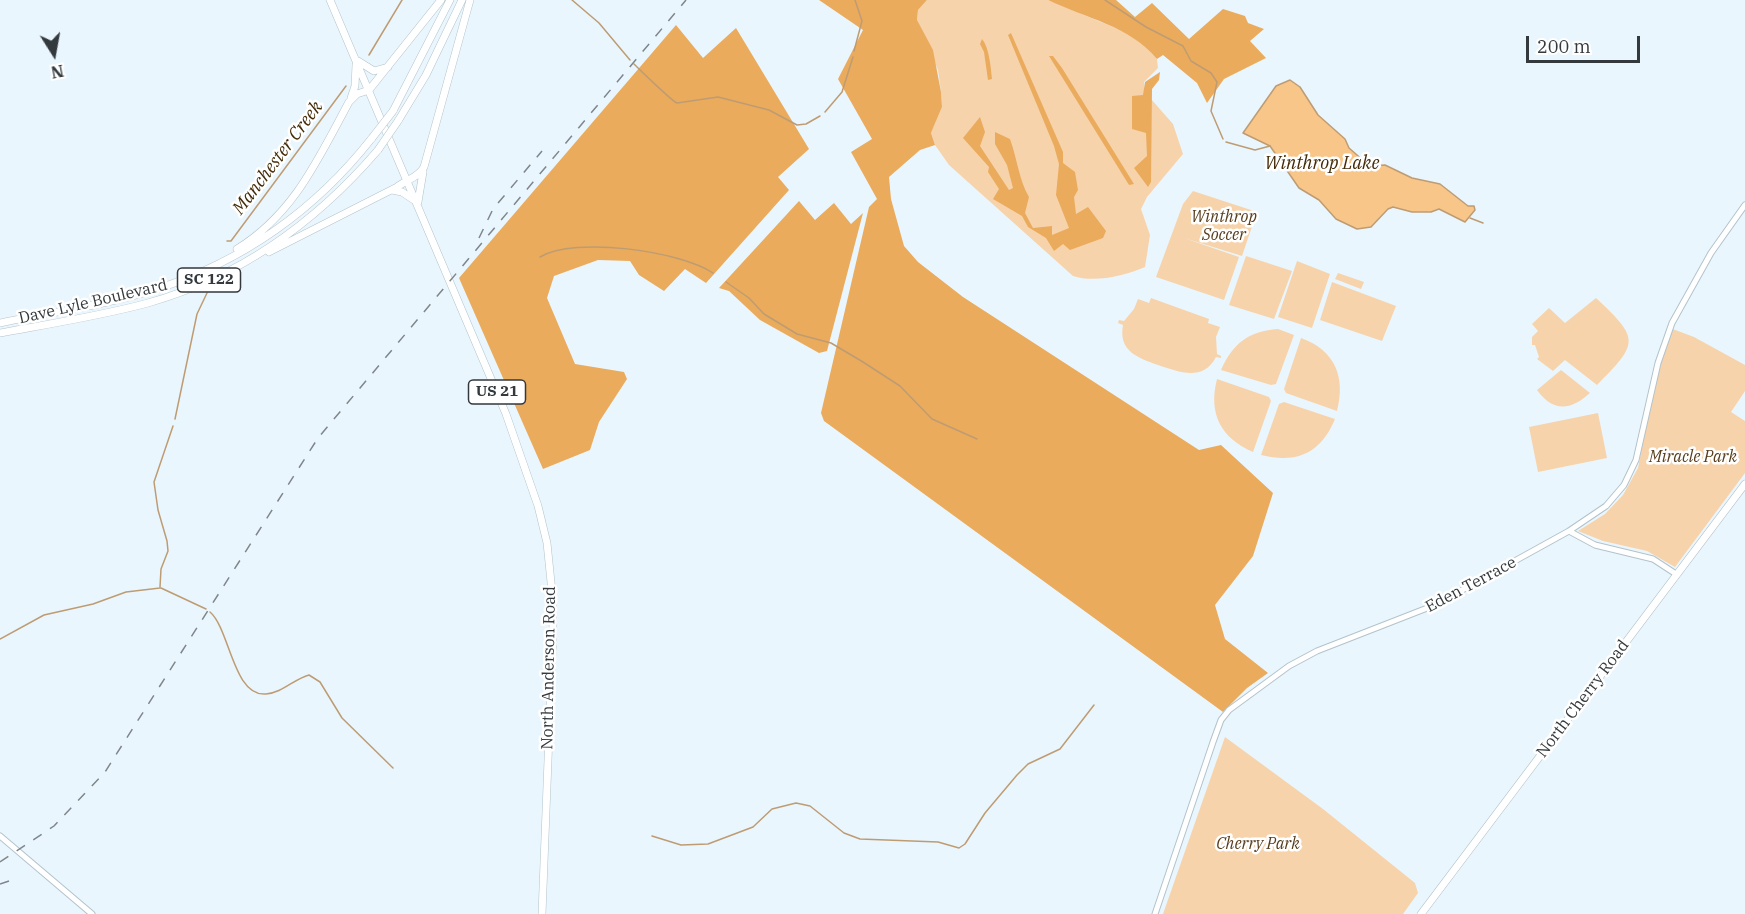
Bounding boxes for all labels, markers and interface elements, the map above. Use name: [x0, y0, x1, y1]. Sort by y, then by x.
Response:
north arrow: [24, 24, 84, 84]
scale bar: [1529, 24, 1643, 62]
text: 200 m: [1537, 35, 1591, 58]
text: N: [49, 61, 66, 83]
water label: Manchester Creek: [228, 97, 328, 219]
water label: Winthrop Lake: [1265, 153, 1379, 175]
park label: Winthrop Soccer: [1191, 207, 1257, 245]
road number: SC 122: [178, 268, 240, 292]
street label: Dave Lyle Boulevard: [17, 276, 169, 328]
road number: US 21: [468, 380, 526, 404]
park label: Miracle Park: [1649, 447, 1737, 467]
street label: Eden Terrace: [1422, 553, 1520, 617]
street label: North Anderson Road: [538, 586, 560, 750]
street label: North Cherry Road: [1533, 637, 1633, 761]
park label: Cherry Park: [1216, 834, 1300, 854]

